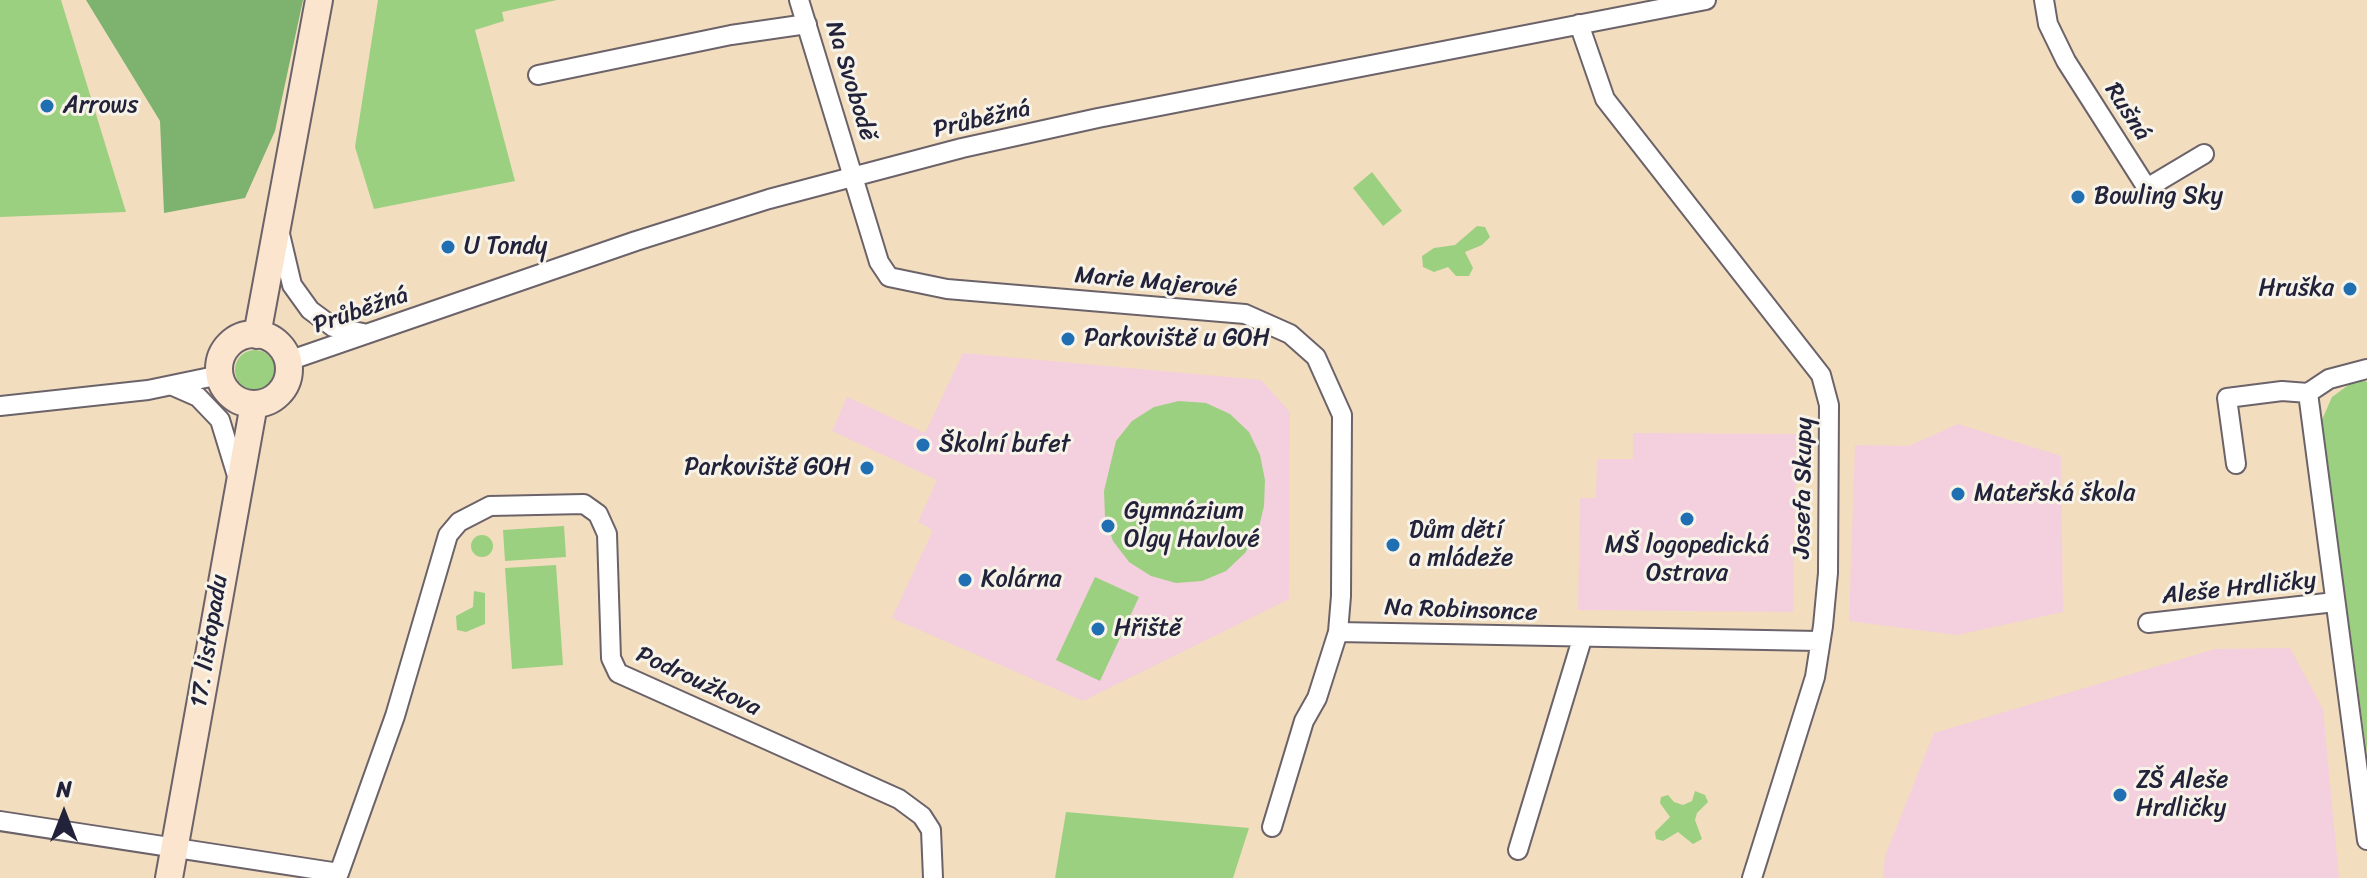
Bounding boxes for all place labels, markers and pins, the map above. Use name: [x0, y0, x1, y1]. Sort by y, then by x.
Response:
place label: Arrows: [63, 92, 138, 120]
marker: Arrows: [38, 97, 56, 115]
place label: Bowling Sky: [2094, 183, 2223, 211]
marker: Bowling Sky: [2069, 188, 2087, 206]
place label: U Tondy: [464, 233, 547, 261]
marker: U Tondy: [439, 238, 457, 256]
place label: Hruška: [2258, 275, 2334, 303]
marker: Hruška: [2341, 280, 2359, 298]
place label: Parkoviště u GOH: [1084, 325, 1270, 353]
marker: Parkoviště u GOH: [1059, 330, 1077, 348]
place label: Školní bufet: [939, 431, 1070, 459]
marker: Školní bufet: [914, 436, 932, 454]
place label: Parkoviště GOH: [684, 454, 851, 482]
marker: Parkoviště GOH: [858, 459, 876, 477]
place label: Mateřská škola: [1974, 480, 2135, 508]
marker: Mateřská škola: [1949, 485, 1967, 503]
place label: Gymnázium Olgy Havlové: [1124, 498, 1260, 554]
marker: MŠ logopedická Ostrava: [1678, 510, 1696, 528]
marker: Gymnázium Olgy Havlové: [1099, 517, 1117, 535]
place label: Dům dětí a mládeže: [1409, 517, 1513, 573]
place label: MŠ logopedická Ostrava: [1605, 532, 1769, 588]
marker: Dům dětí a mládeže: [1384, 536, 1402, 554]
place label: Kolárna: [981, 566, 1062, 594]
marker: Kolárna: [956, 571, 974, 589]
place label: Hřiště: [1114, 615, 1181, 643]
marker: Hřiště: [1089, 620, 1107, 638]
place label: ZŠ Aleše Hrdličky: [2136, 767, 2228, 823]
marker: ZŠ Aleše Hrdličky: [2111, 786, 2129, 804]

